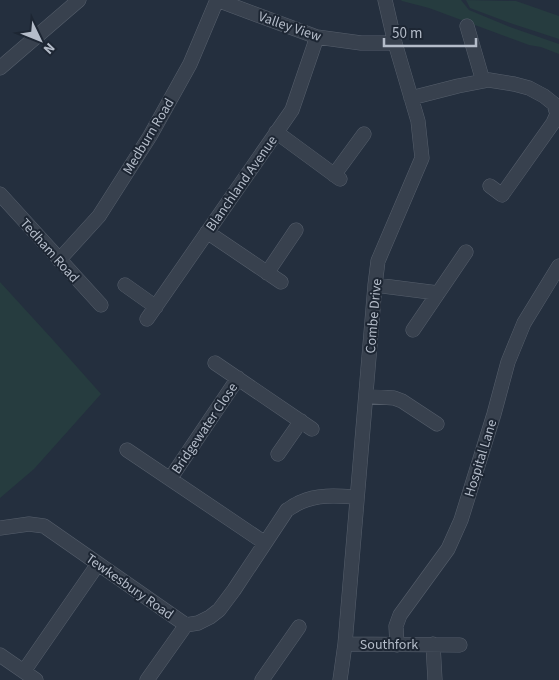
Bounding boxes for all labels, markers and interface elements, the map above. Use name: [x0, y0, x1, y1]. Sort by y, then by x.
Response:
street label: Valley View: [256, 7, 324, 47]
north arrow: [15, 15, 65, 65]
scale bar: [384, 15, 476, 47]
text: 50 m: [392, 23, 422, 44]
text: N: [38, 38, 59, 58]
street label: Medburn Road: [118, 95, 179, 178]
street label: Blanchland Avenue: [201, 132, 282, 235]
street label: Tedham Road: [15, 214, 84, 287]
street label: Combe Drive: [361, 278, 387, 354]
street label: Bridgewater Close: [167, 379, 243, 478]
street label: Hospital Lane: [460, 417, 502, 500]
street label: Tewkesbury Road: [81, 549, 177, 625]
street label: Southfork: [360, 635, 418, 655]

